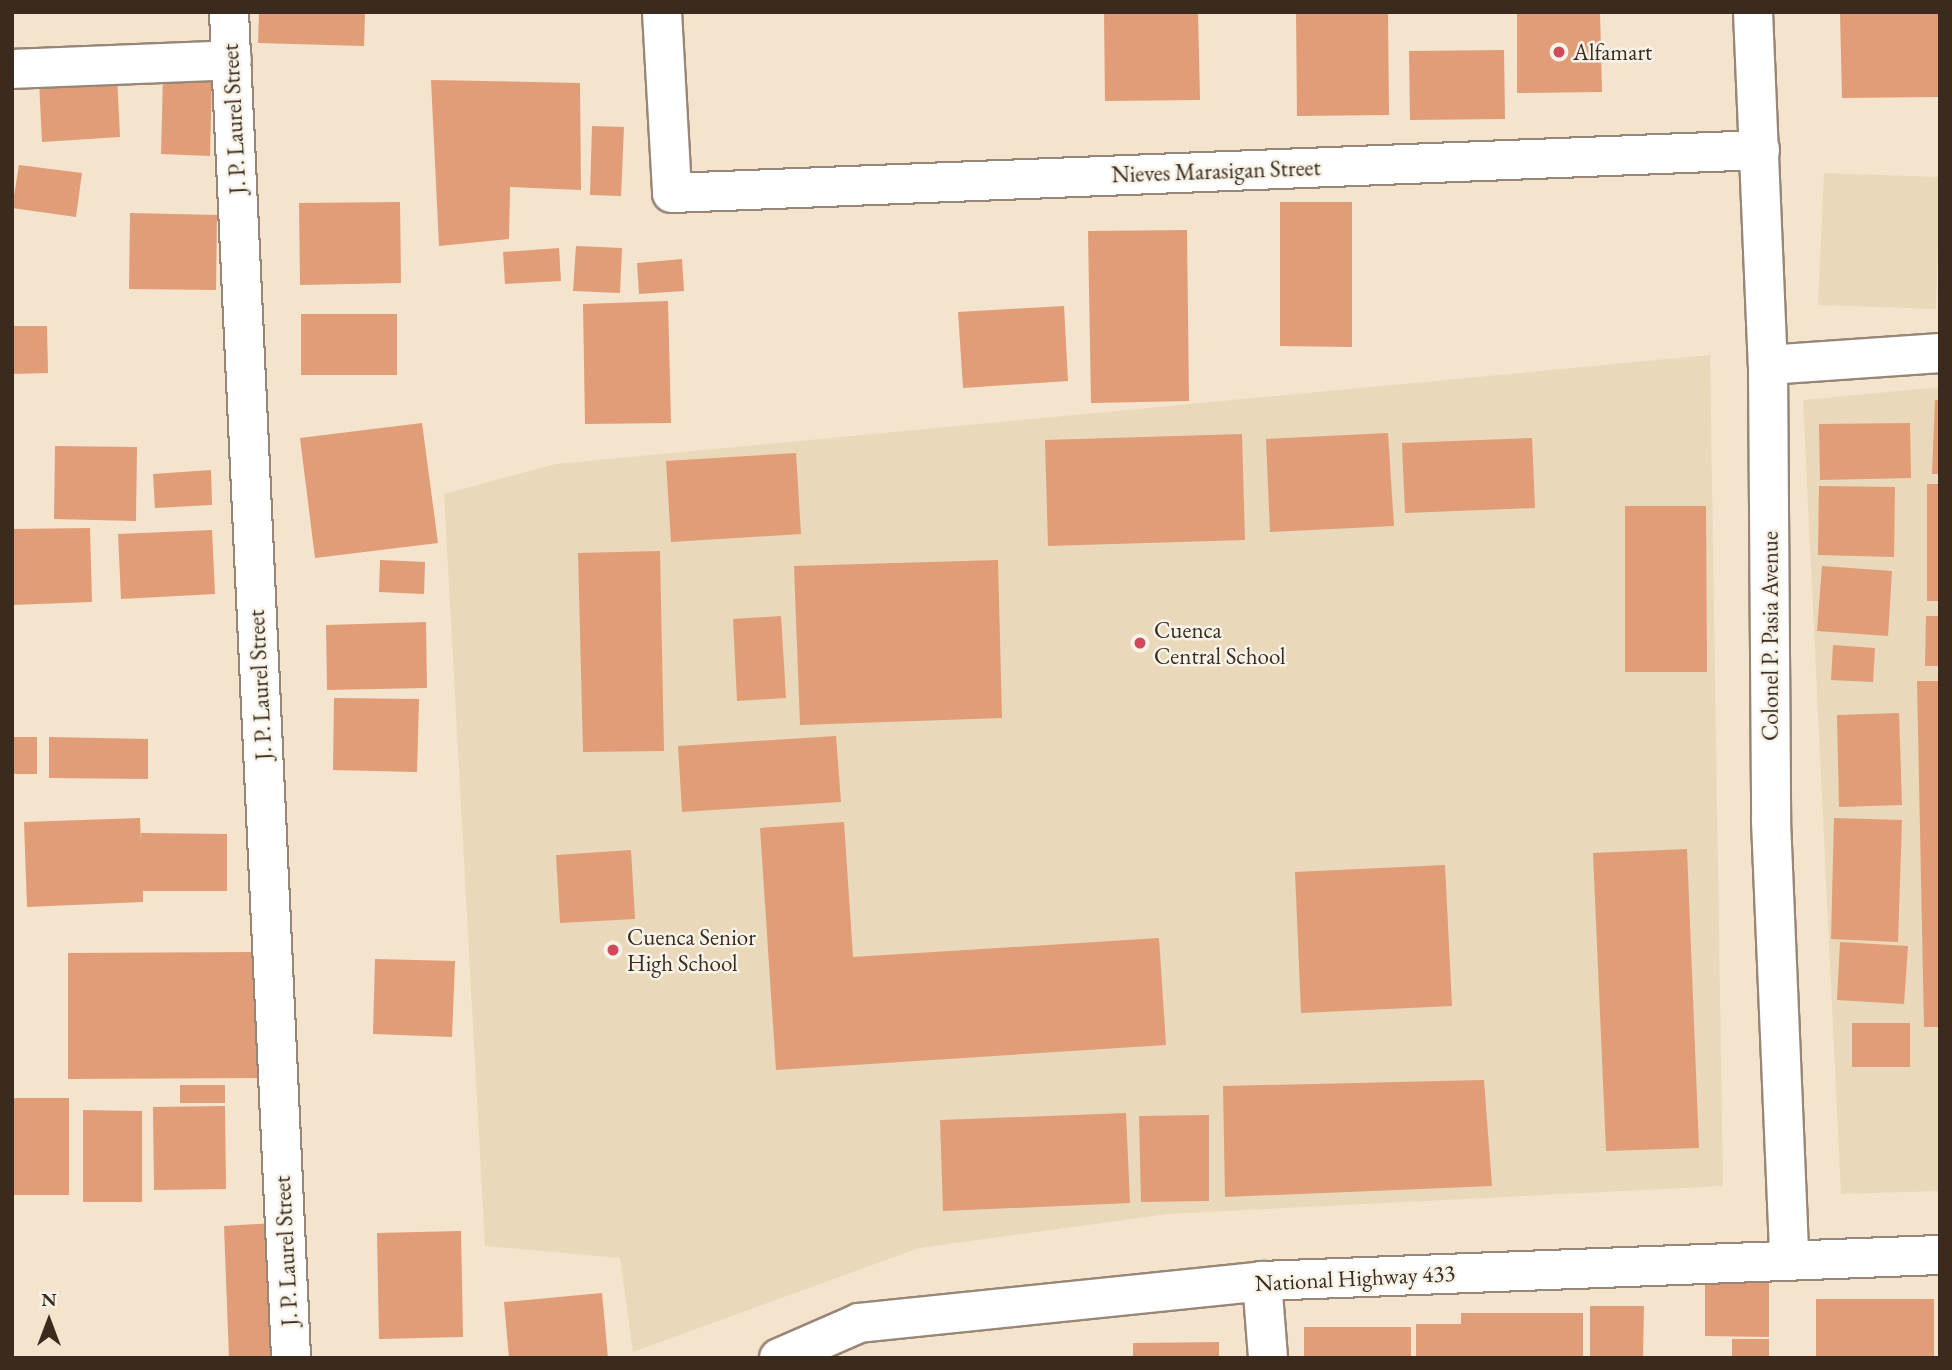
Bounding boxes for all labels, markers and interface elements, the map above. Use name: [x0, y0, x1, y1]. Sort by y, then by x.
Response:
place label: Alfamart: [1573, 38, 1652, 66]
street label: J. P. Laurel Street: [216, 43, 252, 195]
marker: Alfamart: [1551, 44, 1567, 60]
street label: Nieves Marasigan Street: [1111, 154, 1321, 188]
street label: Colonel P. Pasia Avenue: [1756, 531, 1784, 741]
street label: J. P. Laurel Street: [242, 609, 278, 761]
place label: Cuenca Central School: [1154, 616, 1285, 670]
marker: Cuenca Central School: [1132, 635, 1148, 651]
place label: Cuenca Senior High School: [627, 923, 756, 977]
marker: Cuenca Senior High School: [605, 942, 621, 958]
street label: J. P. Laurel Street: [268, 1175, 304, 1327]
street label: National Highway 433: [1254, 1259, 1456, 1297]
north arrow: [14, 1286, 84, 1356]
text: N: [41, 1287, 57, 1312]

